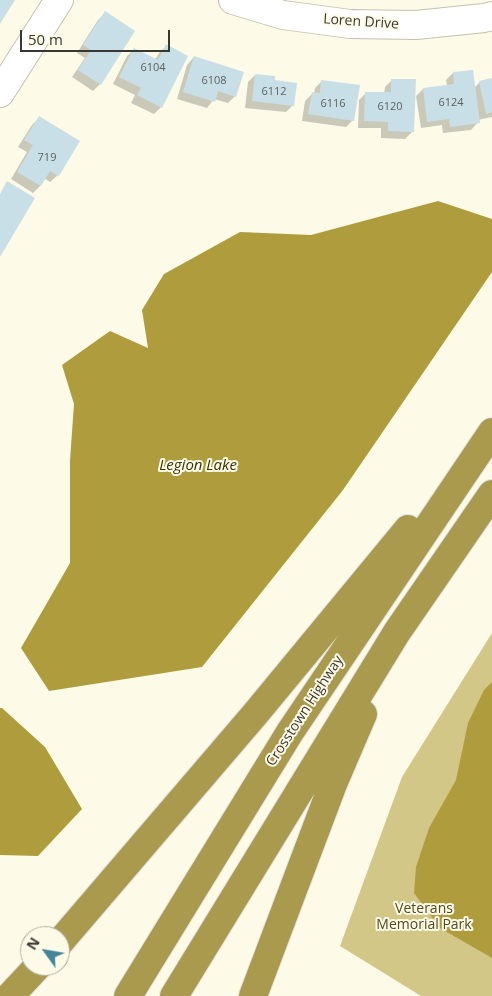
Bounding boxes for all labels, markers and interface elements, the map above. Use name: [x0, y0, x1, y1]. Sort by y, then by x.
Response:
street label: Loren Drive: [323, 11, 399, 33]
scale bar: [22, 20, 172, 52]
text: 50 m: [28, 29, 63, 49]
house number: 6104: [140, 61, 166, 75]
house number: 6108: [201, 74, 227, 88]
house number: 6112: [261, 85, 287, 99]
house number: 6124: [438, 96, 464, 110]
house number: 6116: [320, 97, 346, 111]
house number: 6120: [377, 100, 403, 114]
house number: 719: [38, 151, 56, 165]
water label: Legion Lake: [159, 457, 237, 475]
street label: Crosstown Highway: [263, 653, 347, 769]
park label: Veterans Memorial Park: [376, 901, 472, 934]
north arrow: [20, 926, 70, 976]
text: N: [22, 933, 44, 953]

